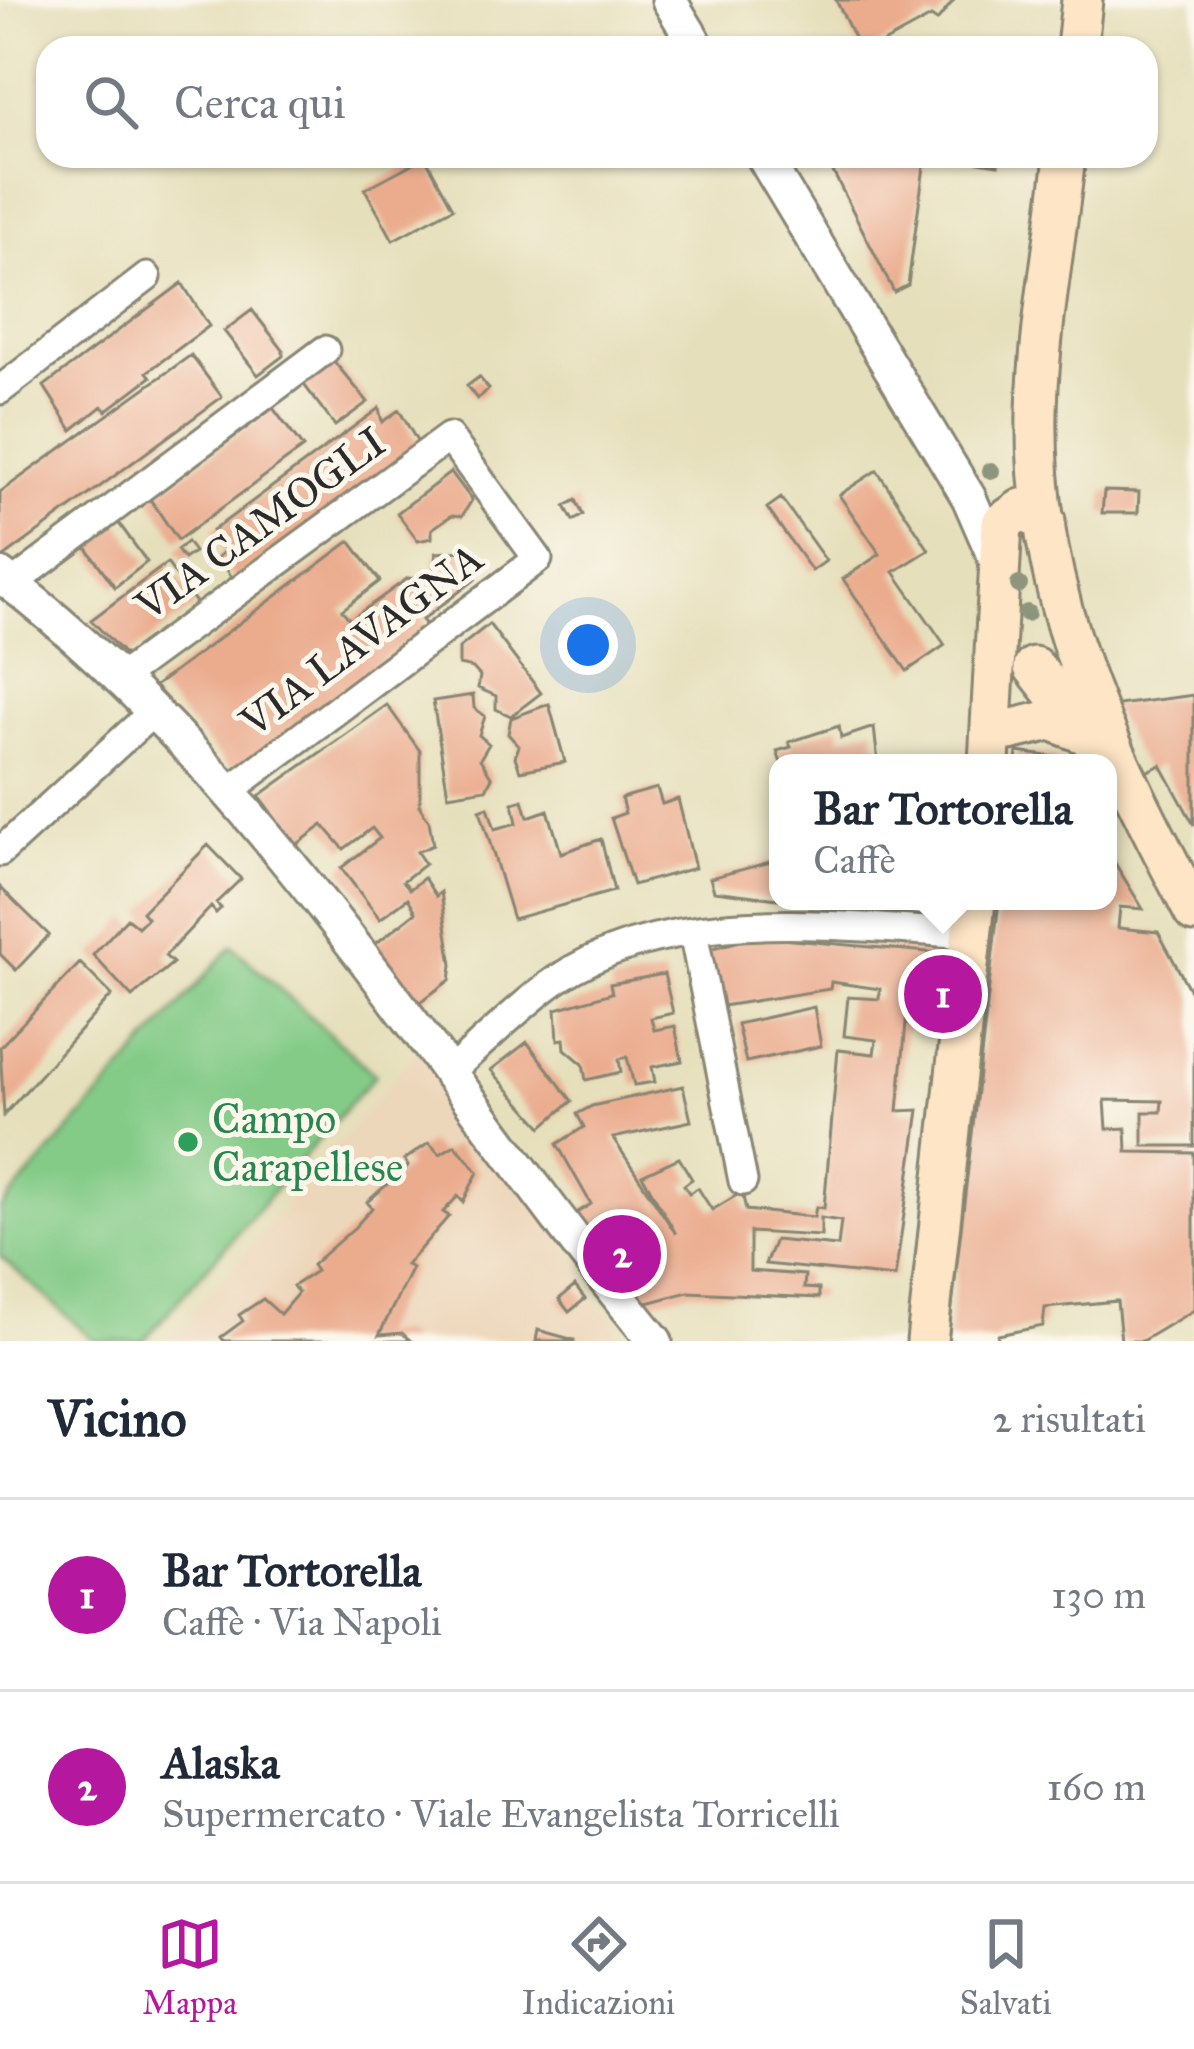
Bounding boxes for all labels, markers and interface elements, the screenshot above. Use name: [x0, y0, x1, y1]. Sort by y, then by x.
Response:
search box: [36, 36, 1158, 168]
icon: search: [78, 69, 144, 135]
text: Cerca qui: [174, 75, 346, 130]
street label: VIA CAMOGLI: [125, 416, 396, 632]
street label: VIA LAVAGNA: [229, 532, 493, 748]
your location: [558, 615, 618, 675]
popup: [769, 754, 1117, 910]
text: Bar Tortorella: [813, 781, 1073, 836]
text: Caffè: [813, 836, 896, 884]
pin: 1: [904, 949, 982, 1039]
place label: Campo Carapellese: [212, 1093, 403, 1193]
marker: Campo Carapellese: [175, 1129, 201, 1155]
pin: 2: [583, 1209, 661, 1299]
text: Vicino: [48, 1388, 186, 1450]
text: 2 risultati: [993, 1395, 1146, 1443]
text: Bar Tortorella: [162, 1543, 422, 1598]
text: 1: [79, 1571, 95, 1619]
text: 130 m: [1051, 1571, 1146, 1619]
text: Caffè · Via Napoli: [162, 1598, 442, 1646]
text: Alaska: [162, 1735, 280, 1790]
text: 2: [77, 1763, 97, 1811]
text: 160 m: [1047, 1763, 1146, 1811]
text: Supermercato · Viale Evangelista Torricelli: [162, 1790, 840, 1838]
tab: Mappa: [142, 1911, 237, 2023]
tab: Indicazioni: [522, 1911, 675, 2023]
tab: Salvati: [960, 1911, 1052, 2023]

